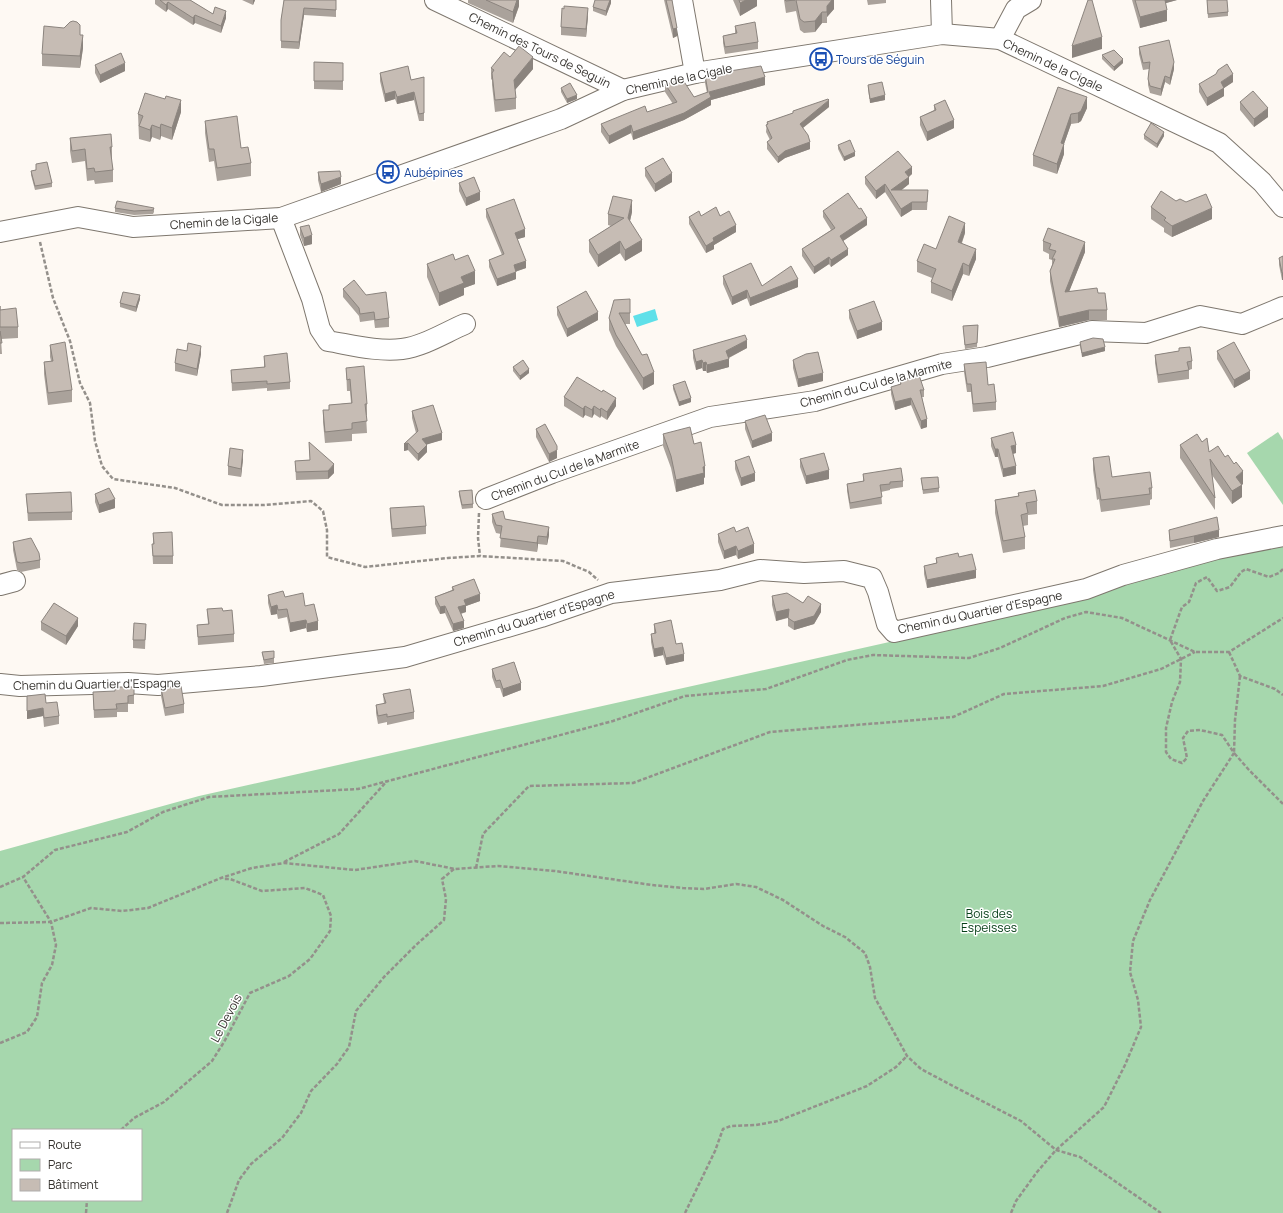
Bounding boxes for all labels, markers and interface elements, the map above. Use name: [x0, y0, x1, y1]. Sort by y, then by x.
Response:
street label: Chemin des Tours de Seguin: [466, 8, 614, 92]
street label: Chemin de la Cigale: [1000, 34, 1106, 96]
bus stop icon: Tours de Séguin: [808, 46, 834, 72]
place label: Tours de Séguin: [836, 51, 924, 68]
street label: Chemin de la Cigale: [624, 59, 734, 99]
bus stop icon: Aubépines: [375, 159, 401, 185]
place label: Aubépines: [404, 164, 463, 181]
street label: Chemin de la Cigale: [169, 209, 279, 233]
street label: Chemin du Cul de la Marmite: [798, 355, 954, 411]
street label: Chemin du Cul de la Marmite: [488, 435, 642, 505]
street label: Chemin du Quartier d'Espagne: [451, 585, 617, 651]
street label: Chemin du Quartier d'Espagne: [896, 586, 1064, 638]
street label: Chemin du Quartier d'Espagne: [13, 674, 181, 694]
park label: Bois des Espeisses: [961, 905, 1017, 936]
street label: Le Devois: [206, 991, 246, 1045]
legend: [12, 1129, 142, 1201]
text: Route: [48, 1136, 81, 1153]
text: Parc: [48, 1156, 73, 1173]
text: Bâtiment: [48, 1176, 99, 1193]

